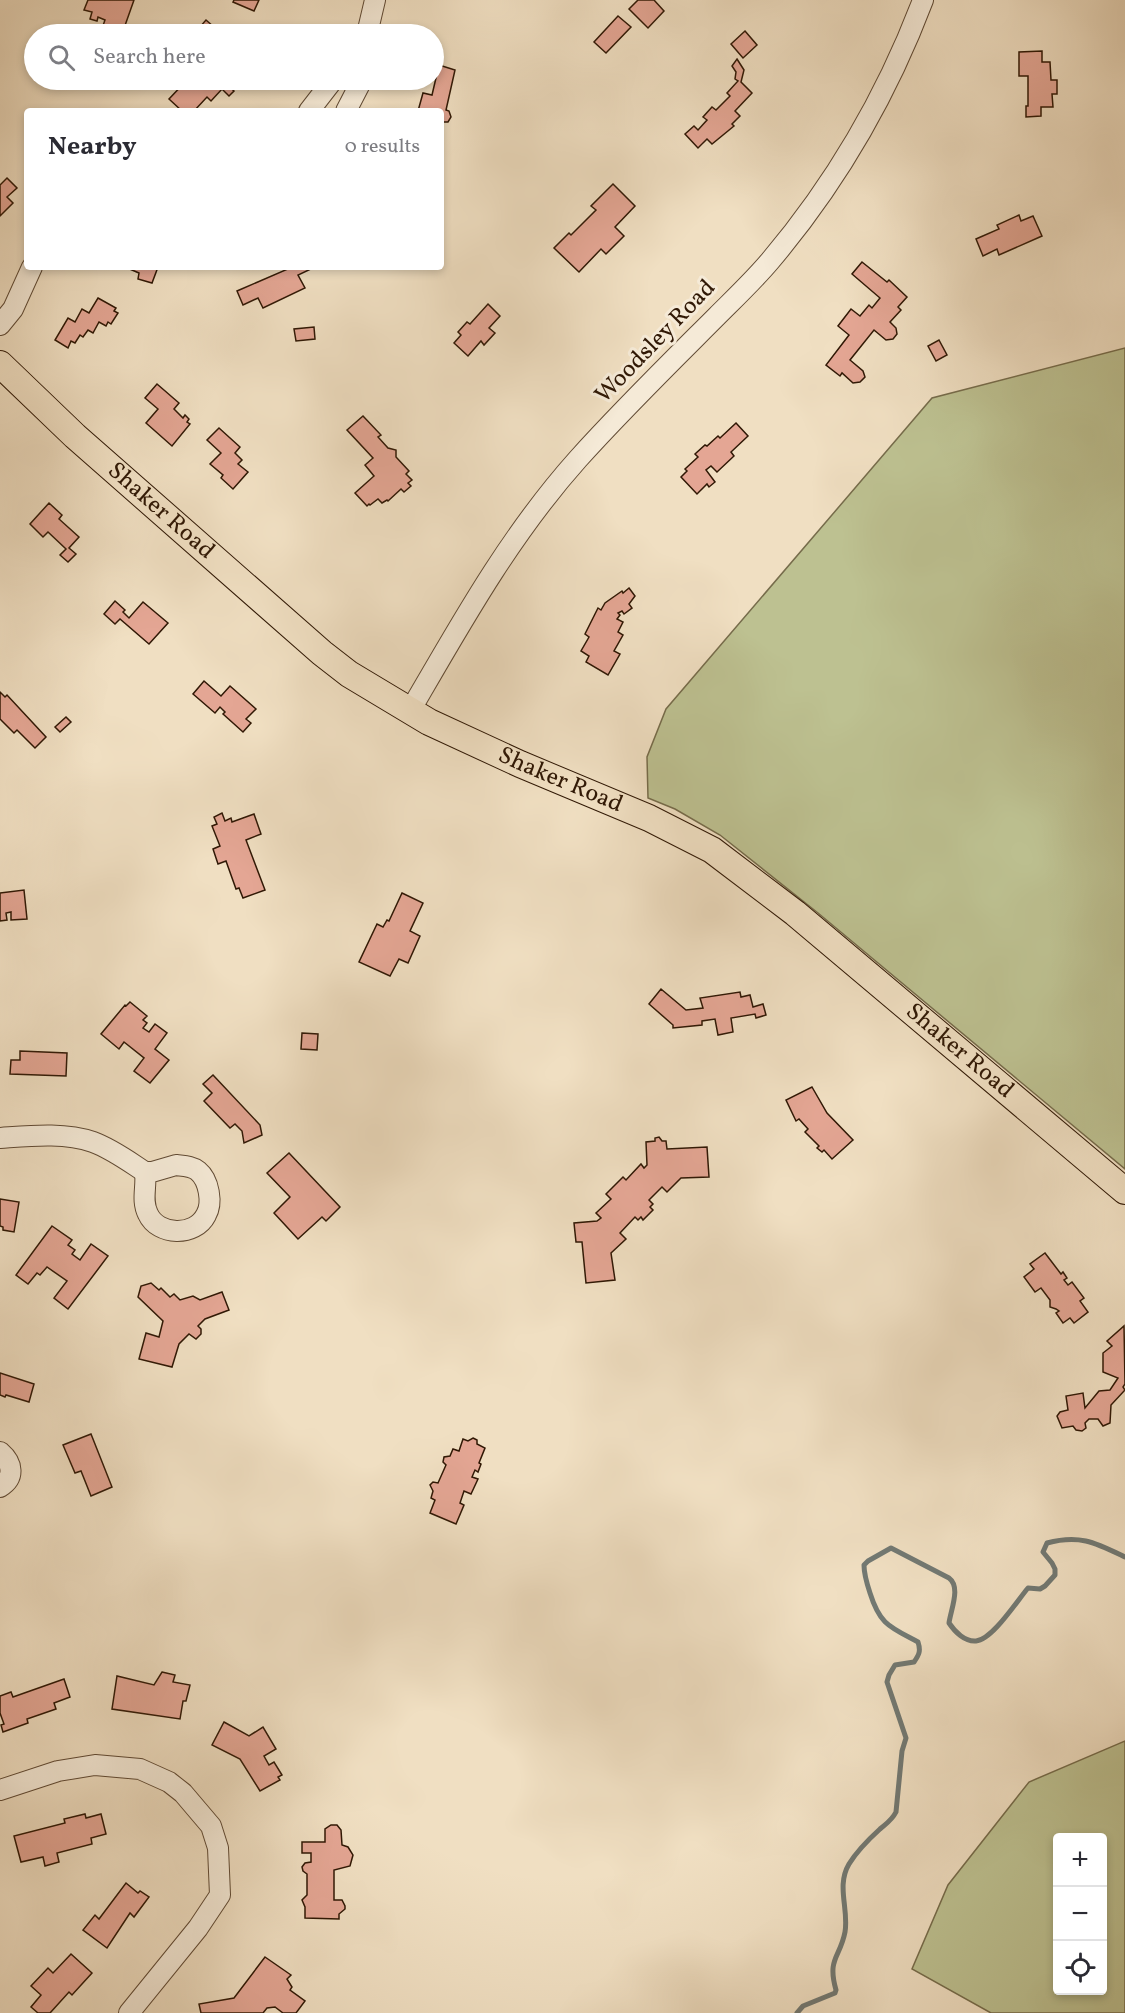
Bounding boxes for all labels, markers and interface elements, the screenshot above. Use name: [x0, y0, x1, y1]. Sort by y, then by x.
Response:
search box: [24, 24, 444, 90]
icon: search: [45, 41, 78, 74]
text: Search here: [93, 42, 206, 73]
text: Nearby: [48, 129, 137, 165]
text: 0 results: [345, 133, 420, 161]
street label: Woodsley Road: [588, 272, 724, 412]
street label: Shaker Road: [100, 455, 222, 568]
street label: Shaker Road: [492, 739, 628, 822]
street label: Shaker Road: [898, 996, 1021, 1107]
map controls: [1053, 1833, 1107, 1995]
button: +: [1053, 1833, 1107, 1887]
button: −: [1053, 1887, 1107, 1941]
button: locate: [1053, 1941, 1107, 1995]

